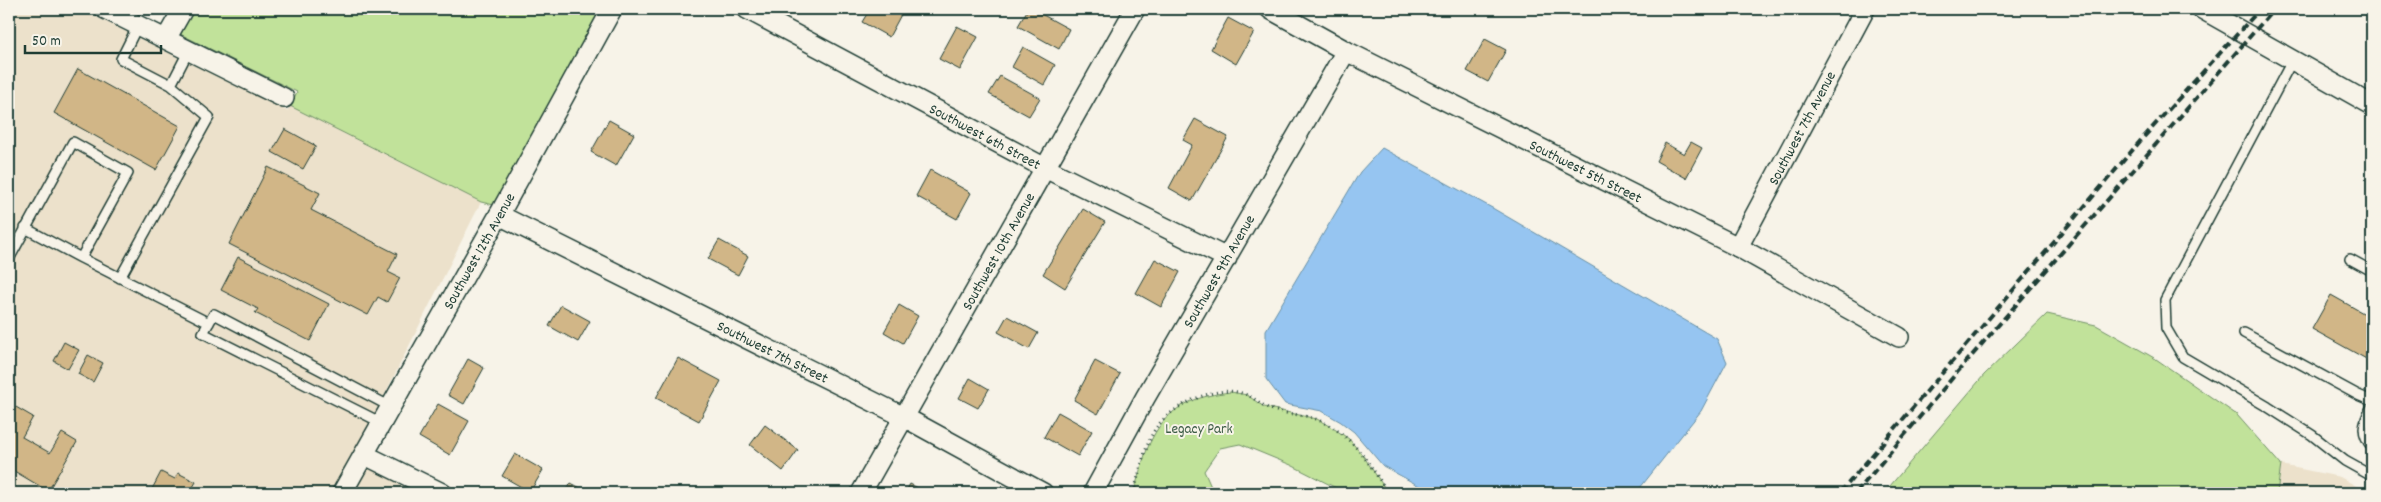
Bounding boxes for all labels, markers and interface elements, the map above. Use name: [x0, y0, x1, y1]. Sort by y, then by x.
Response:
scale bar: [25, 22, 161, 54]
text: 50 m: [32, 31, 61, 53]
street label: Southwest 7th Avenue: [1764, 68, 1843, 190]
street label: Southwest 6th Street: [925, 99, 1044, 177]
street label: Southwest 5th Street: [1525, 135, 1645, 210]
street label: Southwest 12th Avenue: [439, 189, 522, 314]
street label: Southwest 10th Avenue: [958, 189, 1042, 315]
street label: Southwest 9th Avenue: [1179, 211, 1262, 333]
street label: Southwest 7th Street: [712, 316, 832, 391]
park label: Legacy Park: [1165, 419, 1233, 441]

